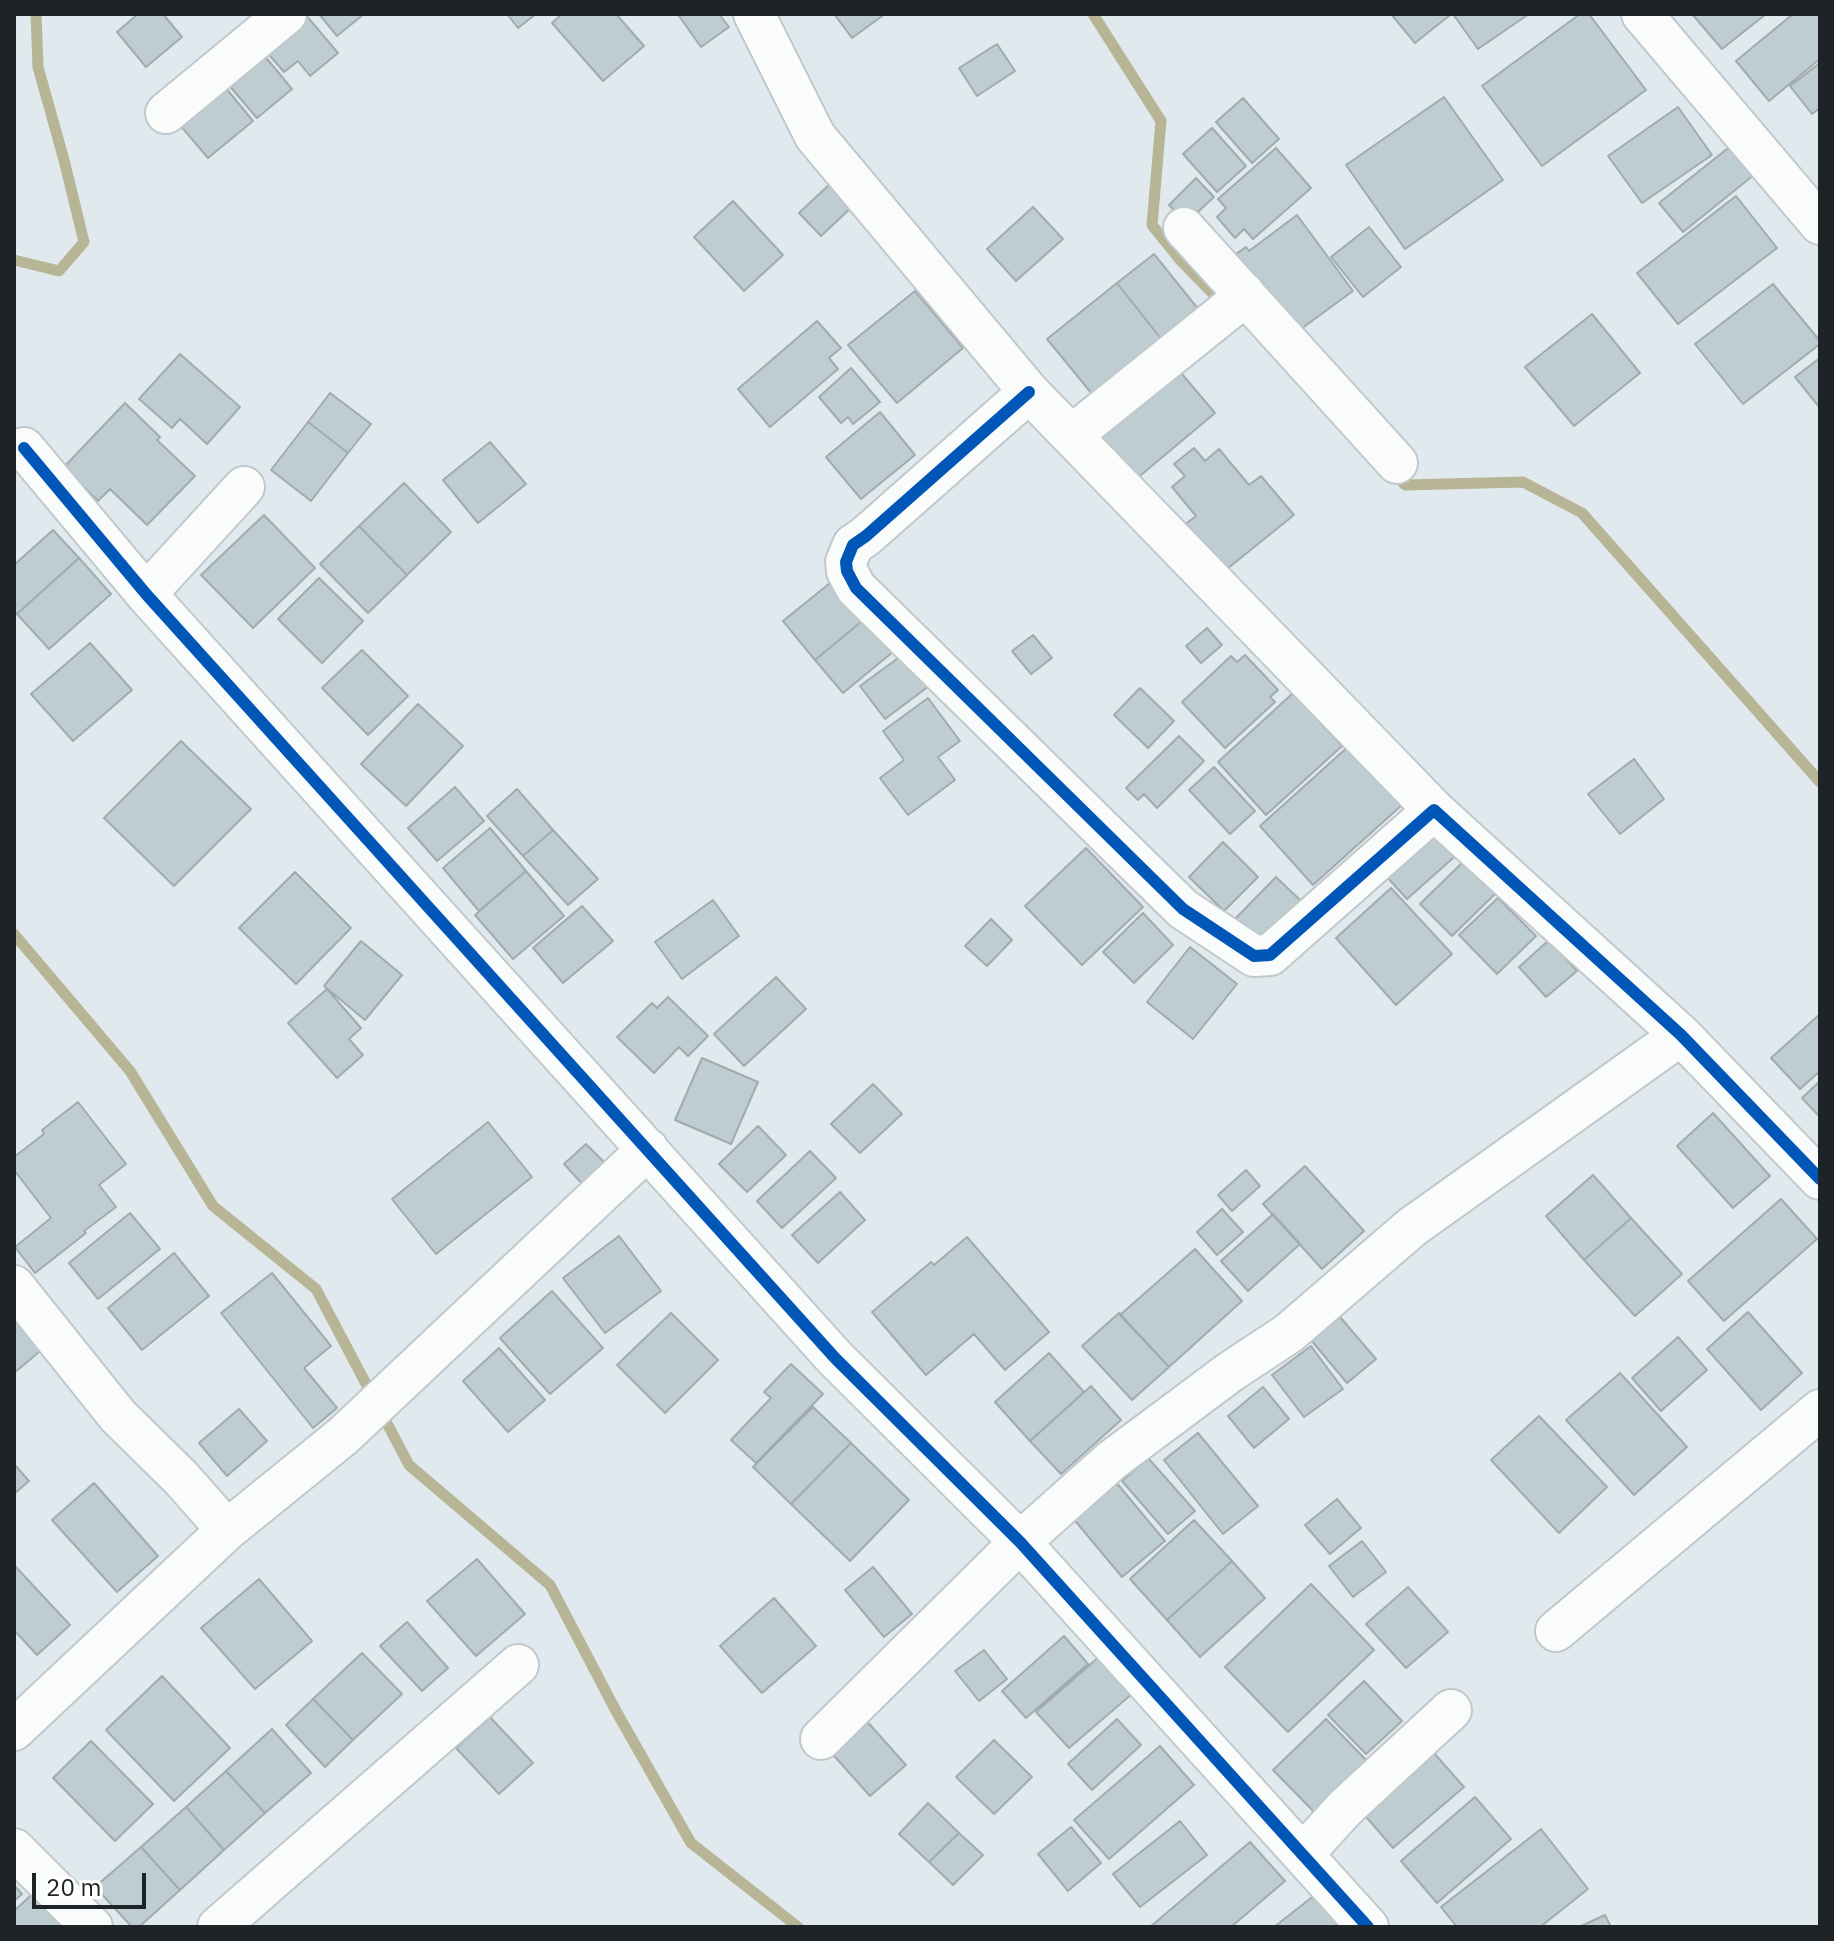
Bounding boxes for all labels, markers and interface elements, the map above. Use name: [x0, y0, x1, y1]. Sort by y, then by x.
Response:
scale bar: [36, 1857, 150, 1907]
text: 20 m: [46, 1871, 101, 1903]

